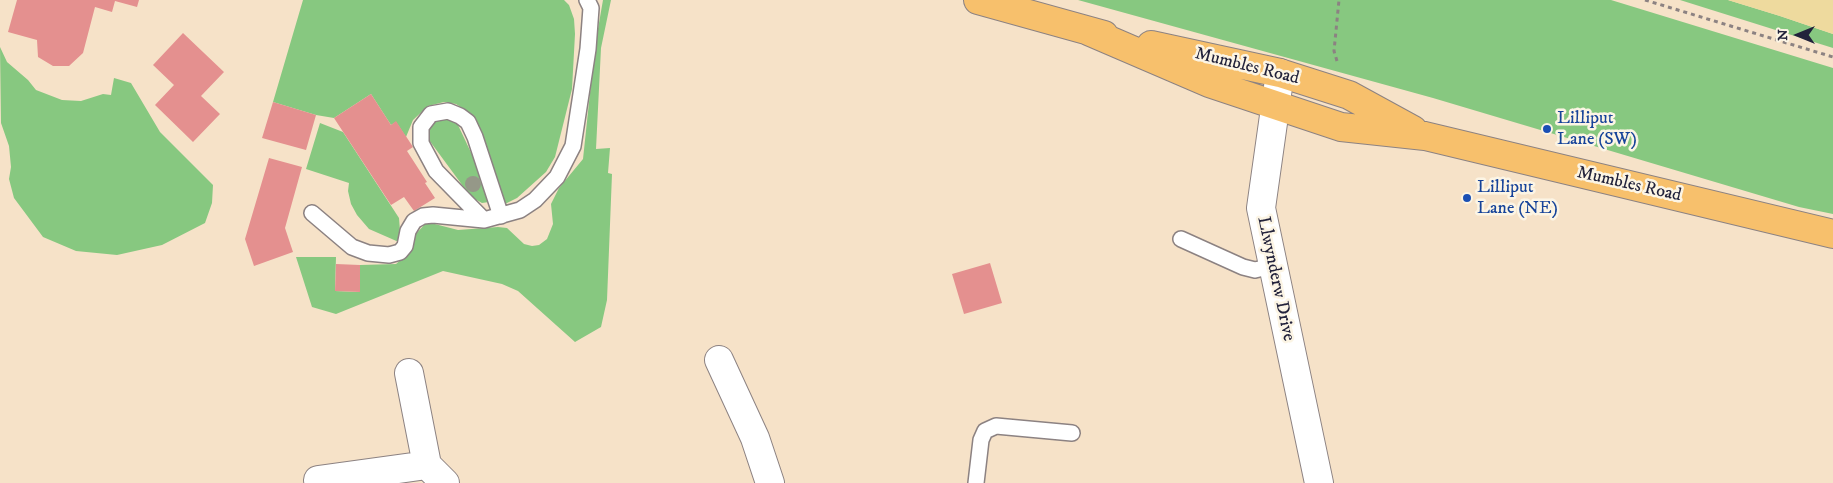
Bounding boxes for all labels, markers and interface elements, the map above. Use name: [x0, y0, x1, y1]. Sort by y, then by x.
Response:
north arrow: [1773, 10, 1823, 60]
text: N: [1774, 29, 1792, 41]
street label: Mumbles Road: [1193, 44, 1301, 90]
place label: Lilliput Lane (SW): [1557, 108, 1637, 150]
marker: Lilliput Lane (SW): [1541, 123, 1553, 135]
street label: Mumbles Road: [1575, 162, 1683, 208]
place label: Lilliput Lane (NE): [1477, 177, 1558, 220]
marker: Lilliput Lane (NE): [1461, 192, 1473, 204]
street label: Llwynderw Drive: [1251, 215, 1299, 343]

